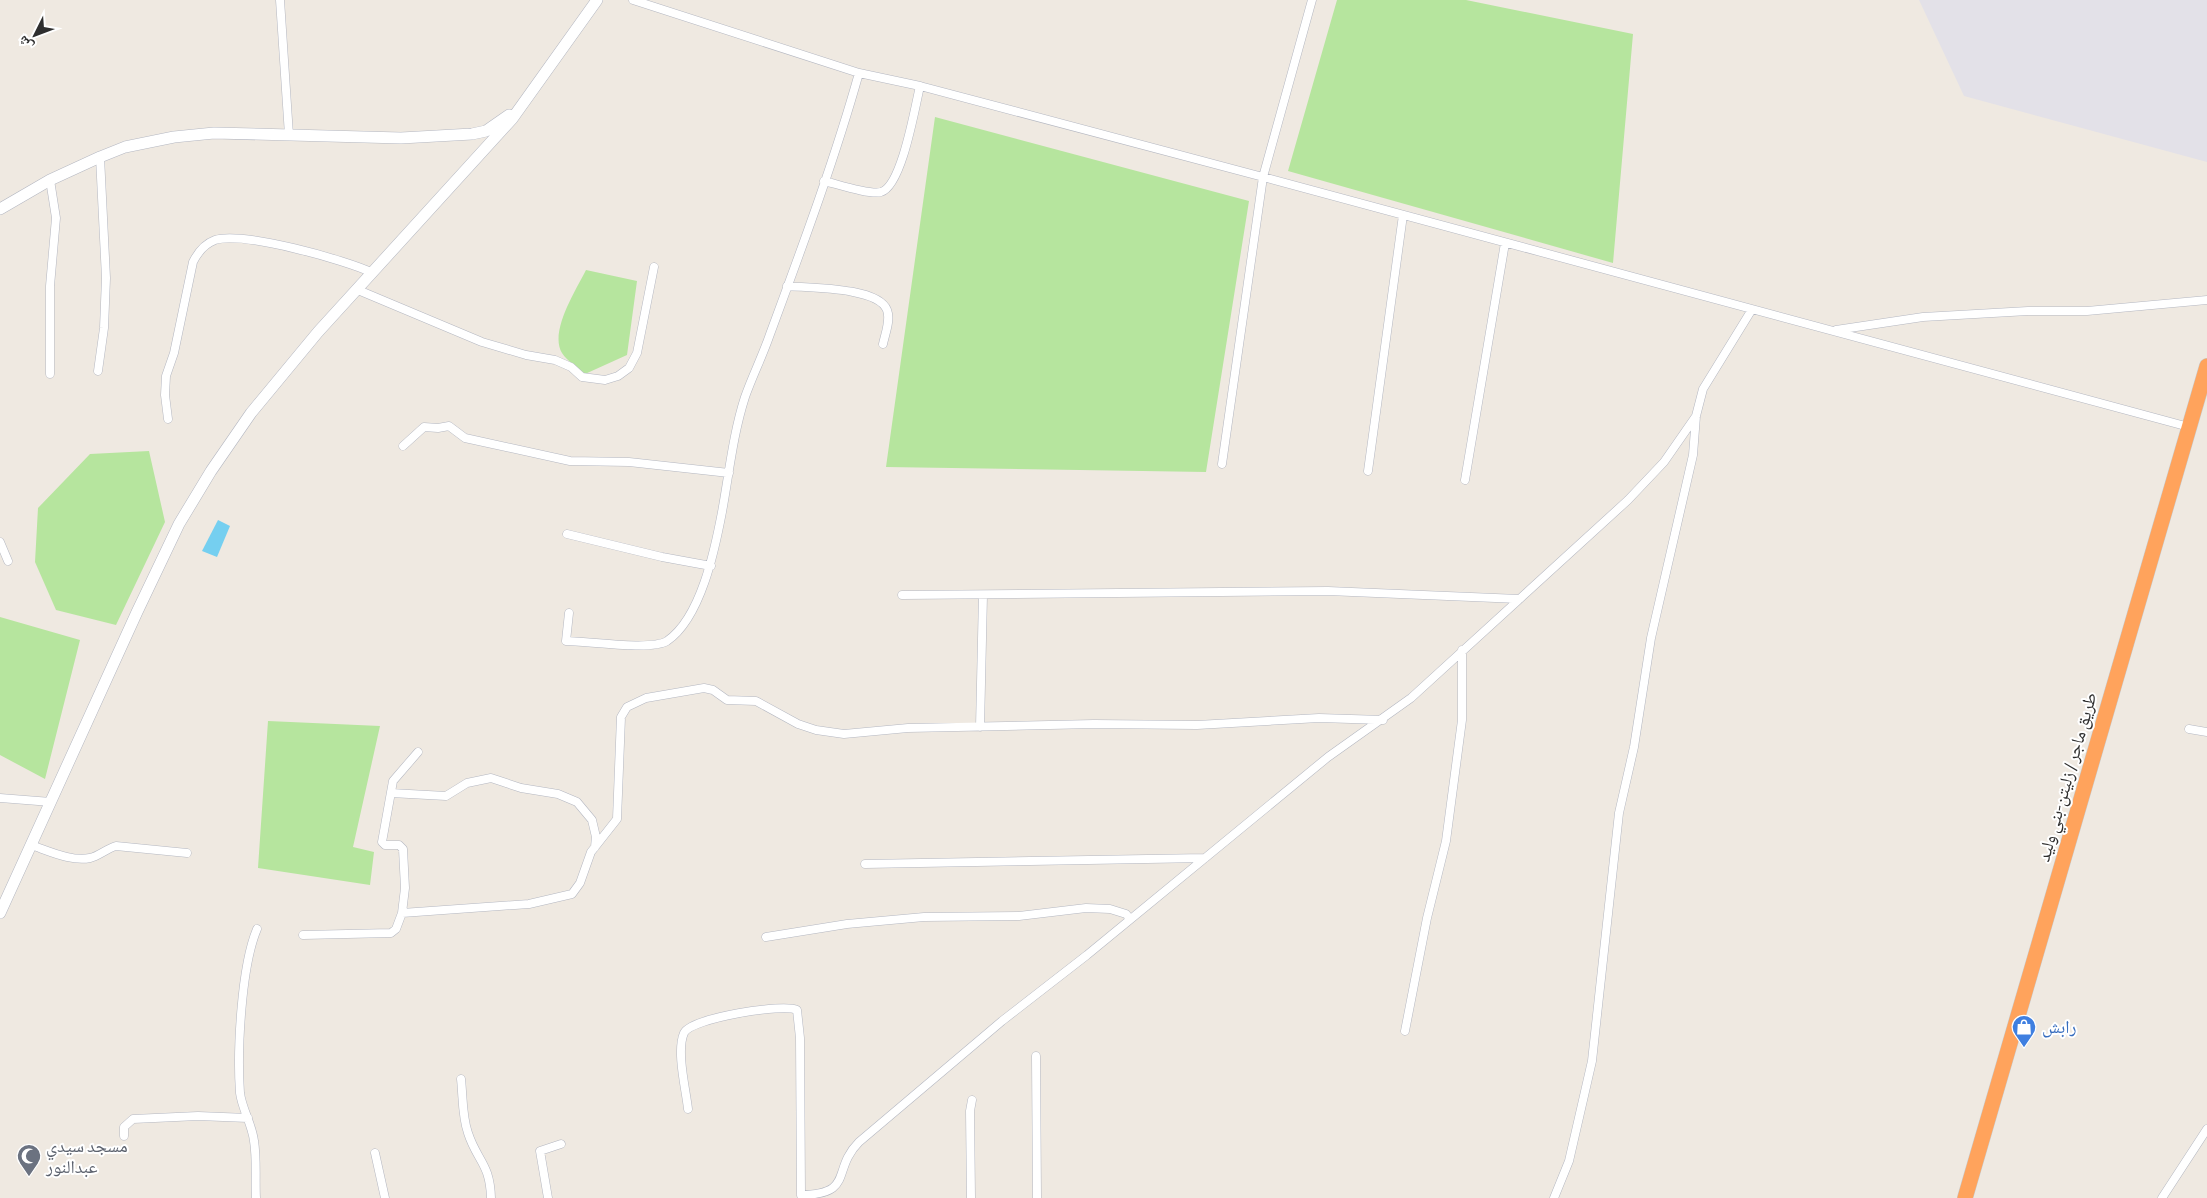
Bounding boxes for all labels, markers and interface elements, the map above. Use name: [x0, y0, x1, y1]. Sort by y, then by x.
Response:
north arrow: [10, 10, 60, 60]
text: ش: [16, 32, 37, 53]
street label: طريق ماجر / زليتن-بني وليد: [2035, 691, 2105, 865]
shop icon: رابش: [2011, 1014, 2037, 1048]
place label: رابش: [2042, 1019, 2077, 1038]
place label: مسجد سيدي عبدالنور: [45, 1138, 128, 1178]
mosque icon: مسجد سيدي عبدالنور: [16, 1143, 42, 1177]

